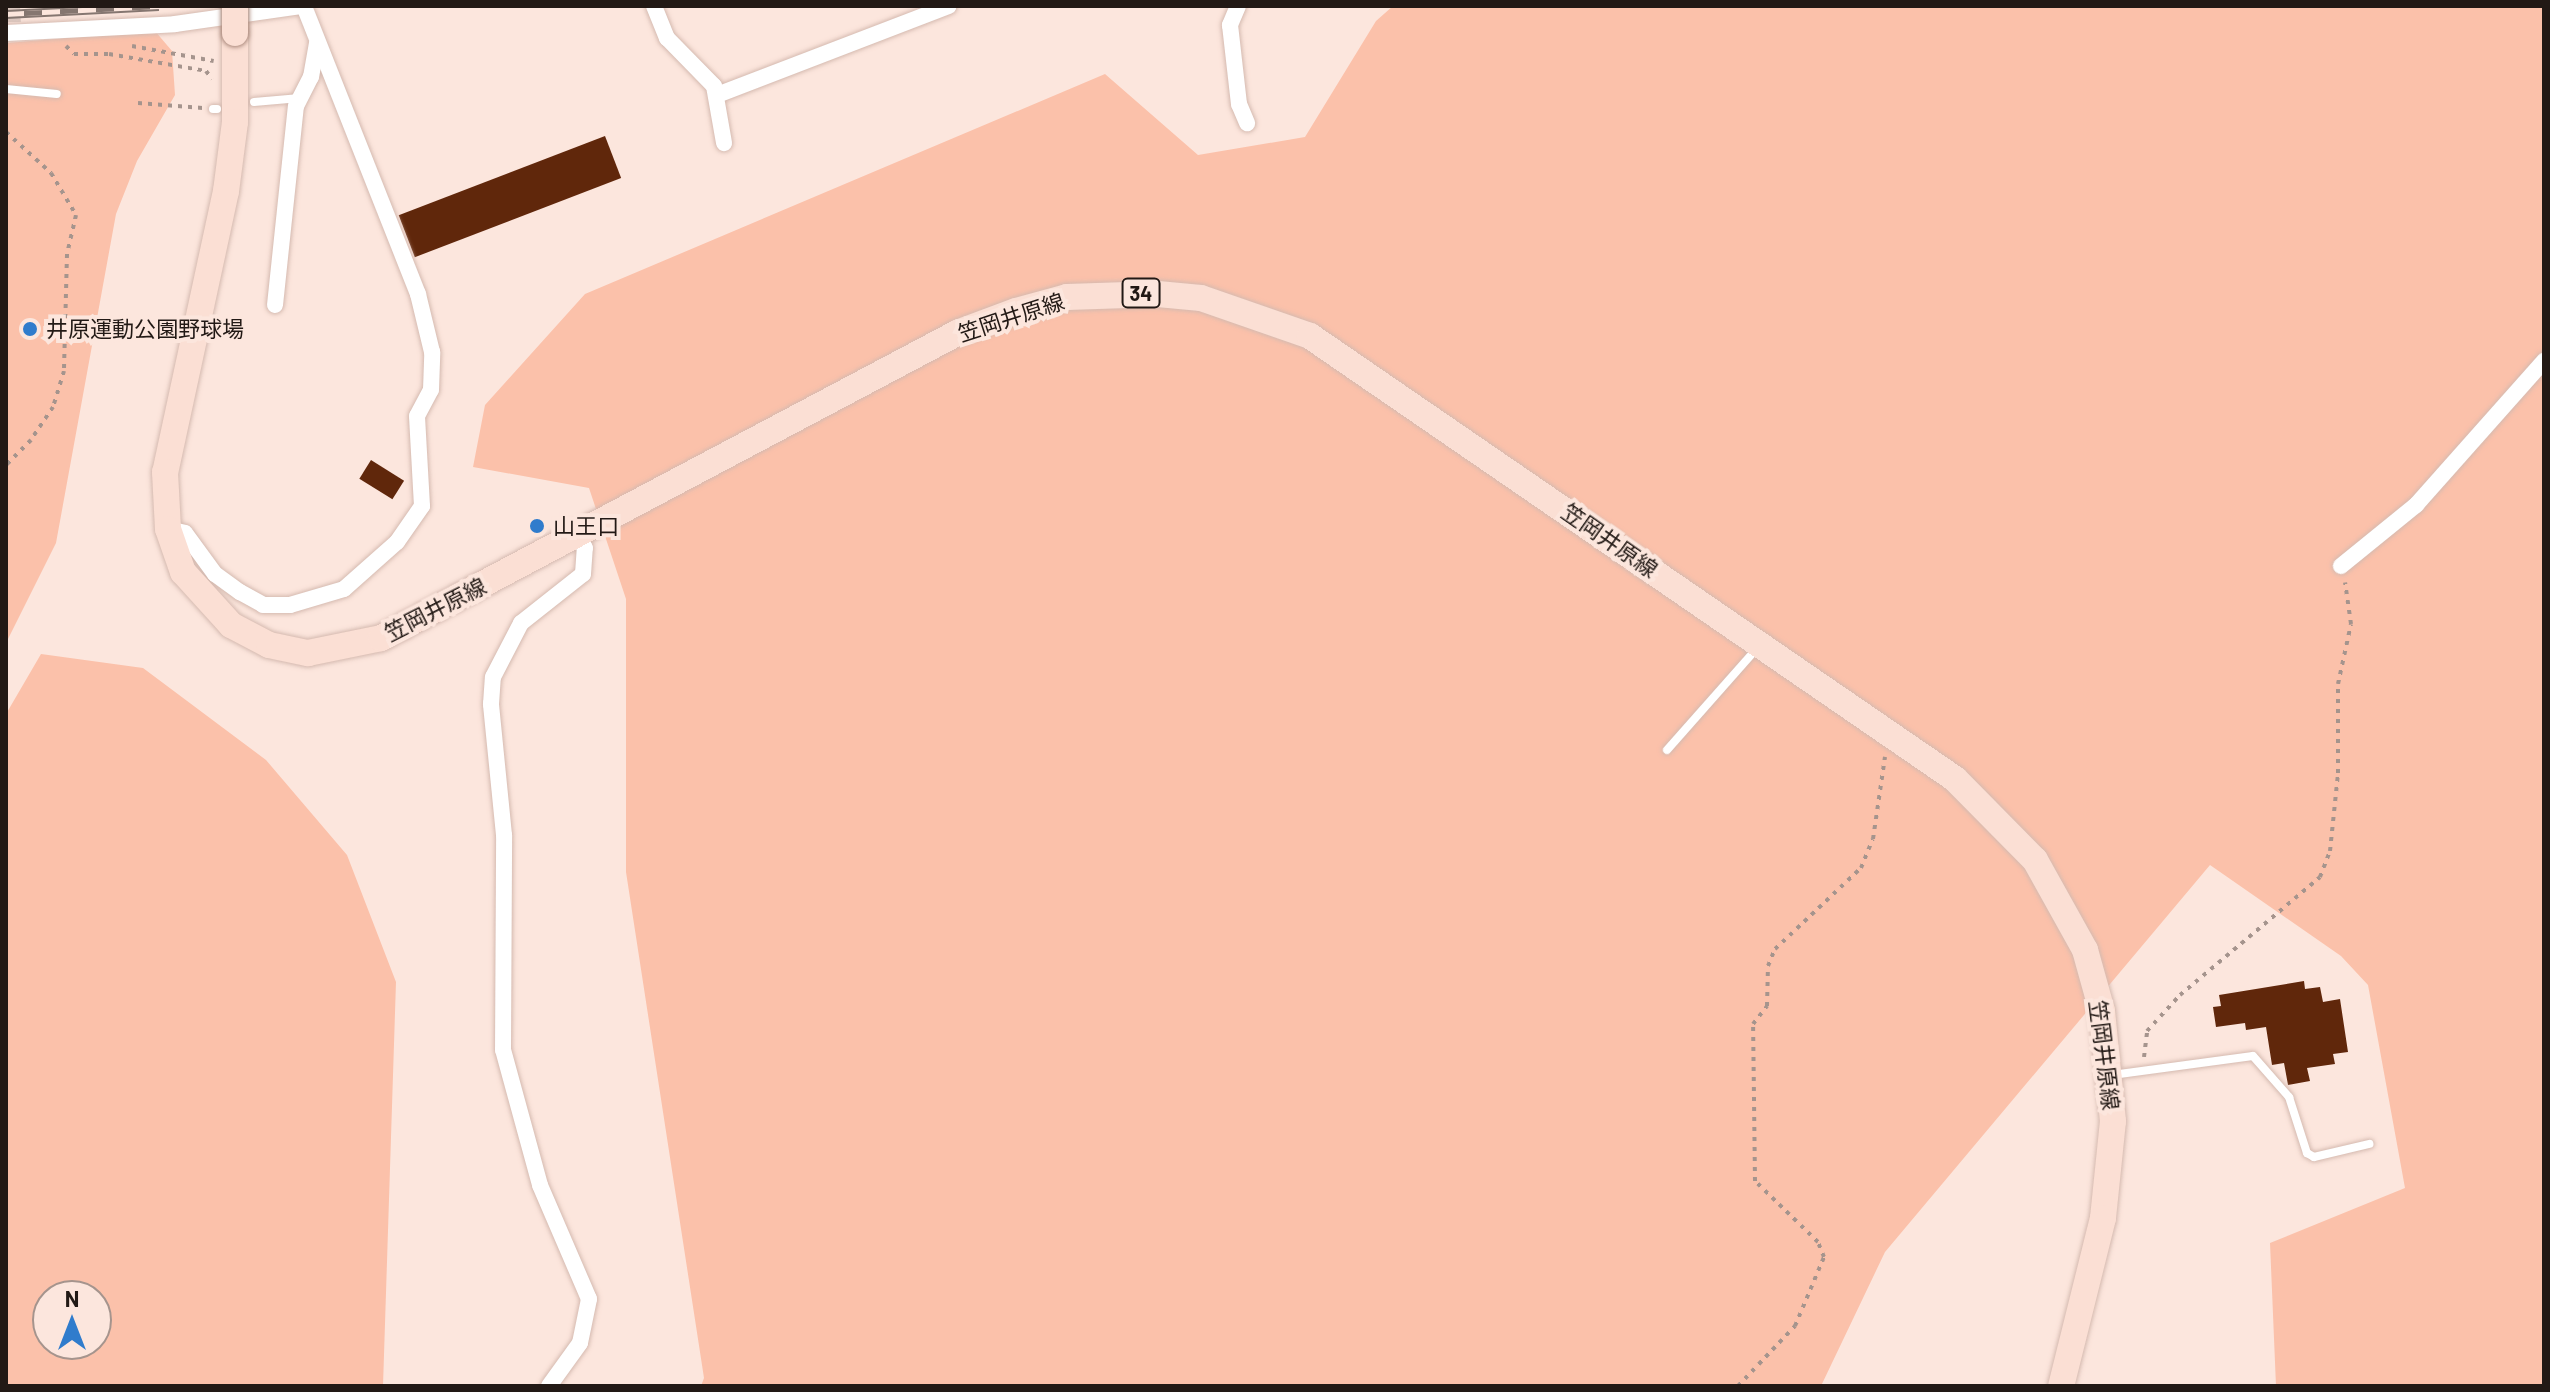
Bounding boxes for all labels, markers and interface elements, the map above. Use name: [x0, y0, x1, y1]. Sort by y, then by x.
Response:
road number: 34: [1121, 277, 1161, 309]
street label: 笠岡井原線: [955, 287, 1067, 347]
place label: 井原運動公園野球場: [46, 316, 244, 342]
marker: 井原運動公園野球場: [21, 320, 39, 338]
street label: 笠岡井原線: [1557, 498, 1663, 582]
place label: 山王口: [553, 513, 619, 539]
marker: 山王口: [528, 517, 546, 535]
street label: 笠岡井原線: [380, 572, 490, 646]
street label: 笠岡井原線: [2085, 999, 2125, 1111]
north arrow: [32, 1280, 112, 1360]
text: N: [65, 1285, 79, 1311]

